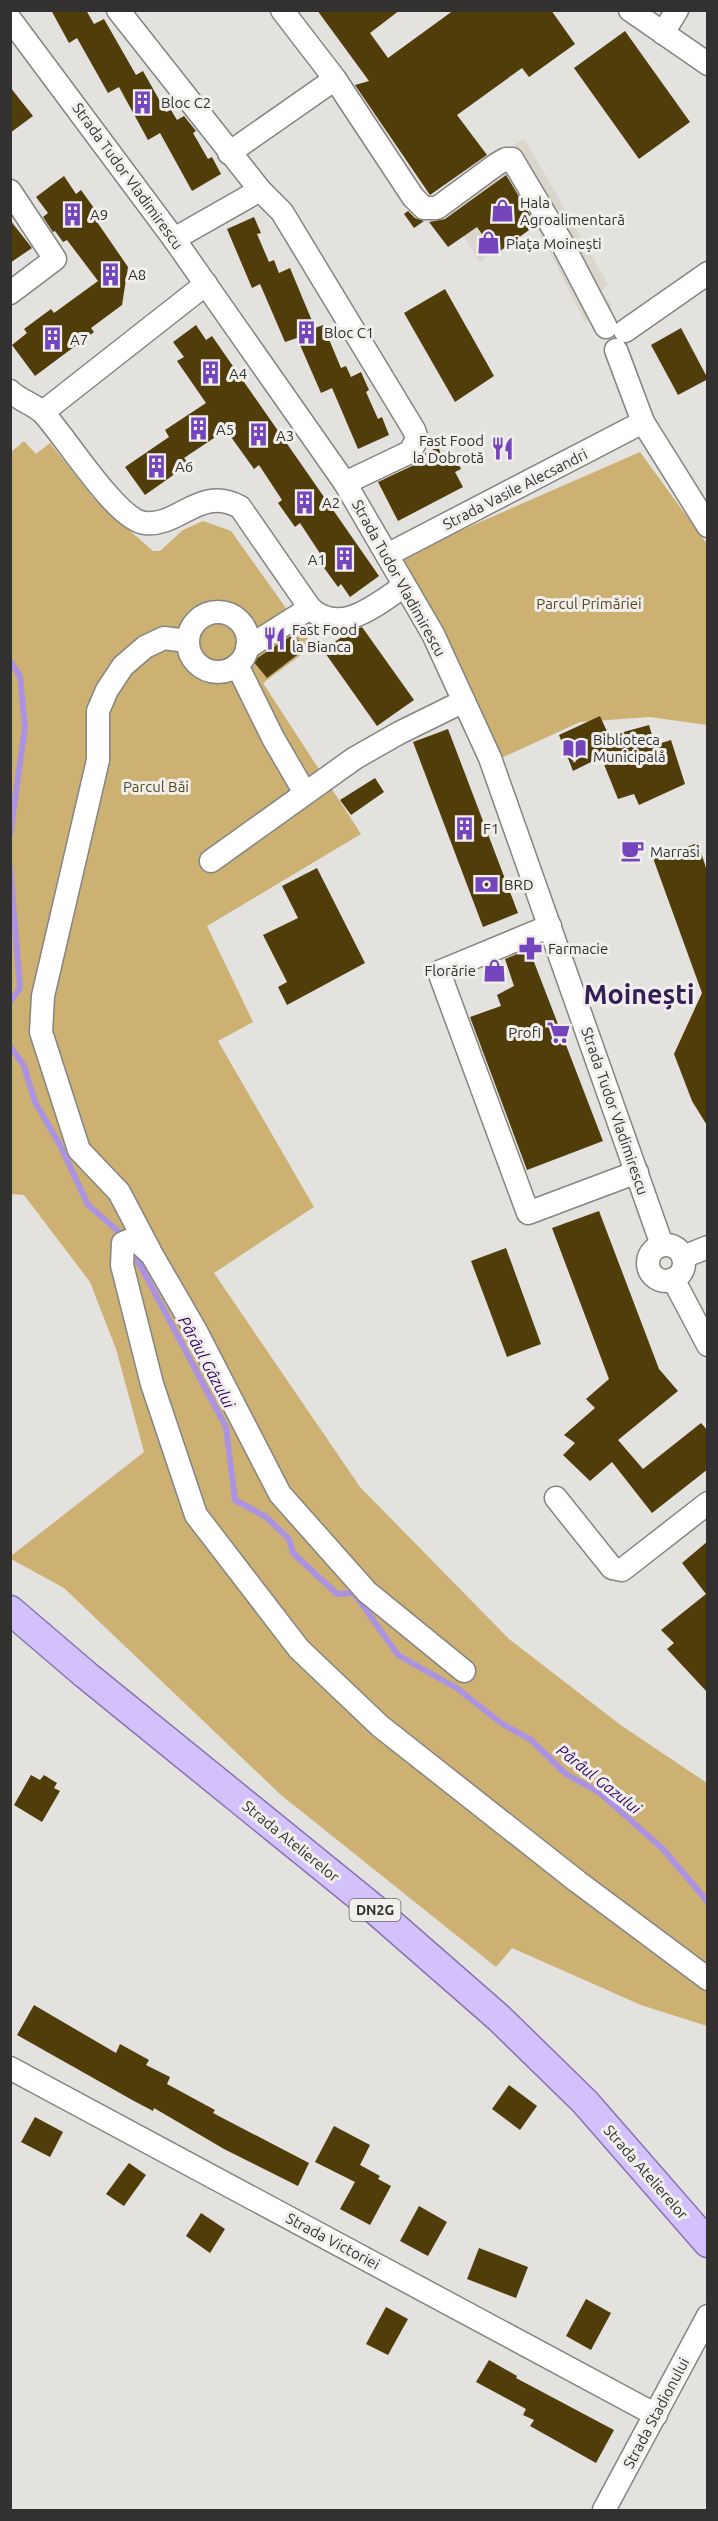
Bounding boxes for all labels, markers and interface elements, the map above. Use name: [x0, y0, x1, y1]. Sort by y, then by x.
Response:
building icon: Bloc C2: [130, 89, 156, 115]
place label: Bloc C2: [161, 94, 211, 111]
street label: Strada Tudor Vladimirescu: [69, 100, 187, 252]
place label: Hala Agroalimentară: [520, 194, 625, 228]
shop icon: Hala Agroalimentară: [489, 198, 515, 224]
building icon: A9: [59, 201, 85, 227]
place label: A9: [90, 206, 108, 223]
shop icon: Piața Moinești: [475, 230, 501, 256]
place label: Piața Moinești: [506, 235, 602, 252]
building icon: A8: [97, 261, 123, 287]
place label: A8: [128, 266, 146, 283]
building icon: Bloc C1: [293, 319, 319, 345]
place label: Bloc C1: [324, 324, 374, 341]
building icon: A7: [39, 326, 65, 352]
place label: A7: [70, 331, 88, 348]
building icon: A4: [198, 360, 224, 386]
place label: A4: [229, 365, 247, 382]
building icon: A5: [185, 416, 211, 442]
place label: A5: [216, 421, 234, 438]
building icon: A3: [245, 422, 271, 448]
place label: A3: [276, 427, 294, 444]
place label: Fast Food la Dobrotă: [413, 432, 484, 466]
restaurant icon: Fast Food la Dobrotă: [489, 436, 515, 462]
street label: Strada Vasile Alecsandri: [440, 445, 590, 533]
building icon: A6: [144, 453, 170, 479]
place label: A6: [175, 458, 193, 475]
building icon: A2: [291, 489, 317, 515]
place label: A2: [322, 494, 340, 511]
street label: Strada Tudor Vladimirescu: [349, 497, 449, 659]
building icon: A1: [331, 546, 357, 572]
place label: A1: [308, 551, 326, 568]
park label: Parcul Primăriei: [536, 595, 642, 612]
place label: Fast Food la Bianca: [292, 621, 357, 655]
restaurant icon: Fast Food la Bianca: [261, 625, 287, 651]
place label: Biblioteca Municipală: [593, 731, 666, 765]
library icon: Biblioteca Municipală: [562, 735, 588, 761]
park label: Parcul Băi: [123, 778, 189, 795]
building icon: F1: [452, 815, 478, 841]
place label: F1: [483, 820, 499, 837]
cafe icon: Marrasi: [619, 838, 645, 864]
place label: Marrasi: [650, 843, 700, 860]
bank icon: BRD: [473, 871, 499, 897]
place label: BRD: [504, 876, 533, 893]
pharmacy icon: Farmacie: [517, 935, 543, 961]
place label: Farmacie: [548, 940, 608, 957]
shop icon: Florărie: [481, 957, 507, 983]
place label: Florărie: [424, 962, 476, 979]
district label: Moinești: [583, 979, 695, 1010]
supermarket icon: Profi: [546, 1019, 572, 1045]
place label: Profi: [508, 1024, 541, 1041]
street label: Strada Tudor Vladimirescu: [578, 1025, 652, 1197]
water label: Pârâul Gâzului: [175, 1313, 239, 1412]
water label: Pârâul Gazului: [553, 1741, 645, 1818]
street label: Strada Atelierelor: [239, 1797, 343, 1885]
road number: DN2G: [350, 1899, 400, 1921]
street label: Strada Atelierelor: [600, 2121, 692, 2223]
street label: Strada Victoriei: [283, 2209, 383, 2273]
street label: Strada Stadionului: [620, 2355, 692, 2471]

